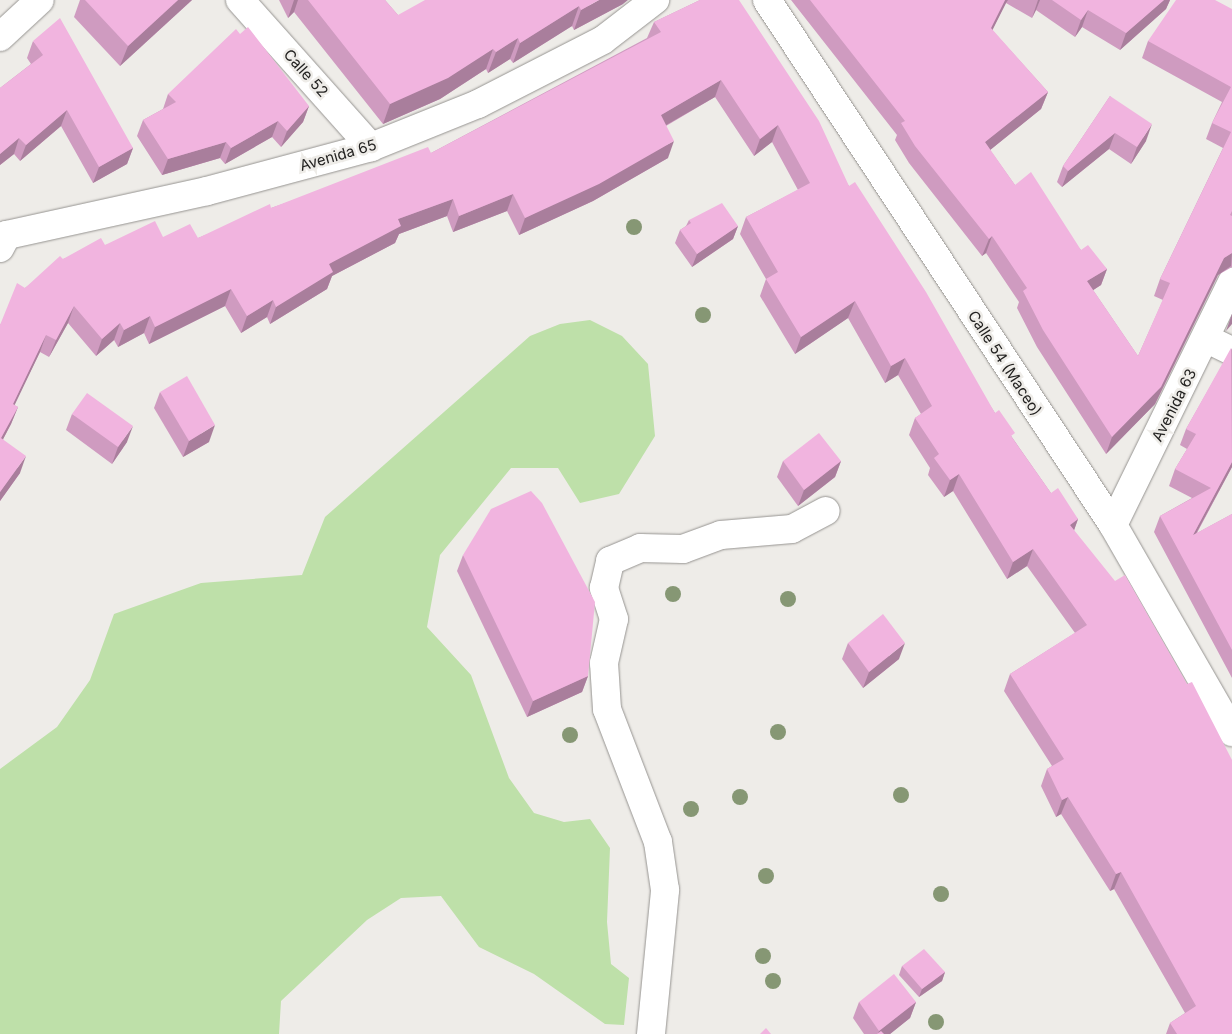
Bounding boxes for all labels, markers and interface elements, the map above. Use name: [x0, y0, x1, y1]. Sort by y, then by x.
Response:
street label: Calle 52: [280, 45, 332, 101]
street label: Avenida 65: [298, 135, 378, 175]
street label: Calle 54 (Maceo): [964, 307, 1046, 419]
street label: Avenida 63: [1148, 366, 1200, 444]

